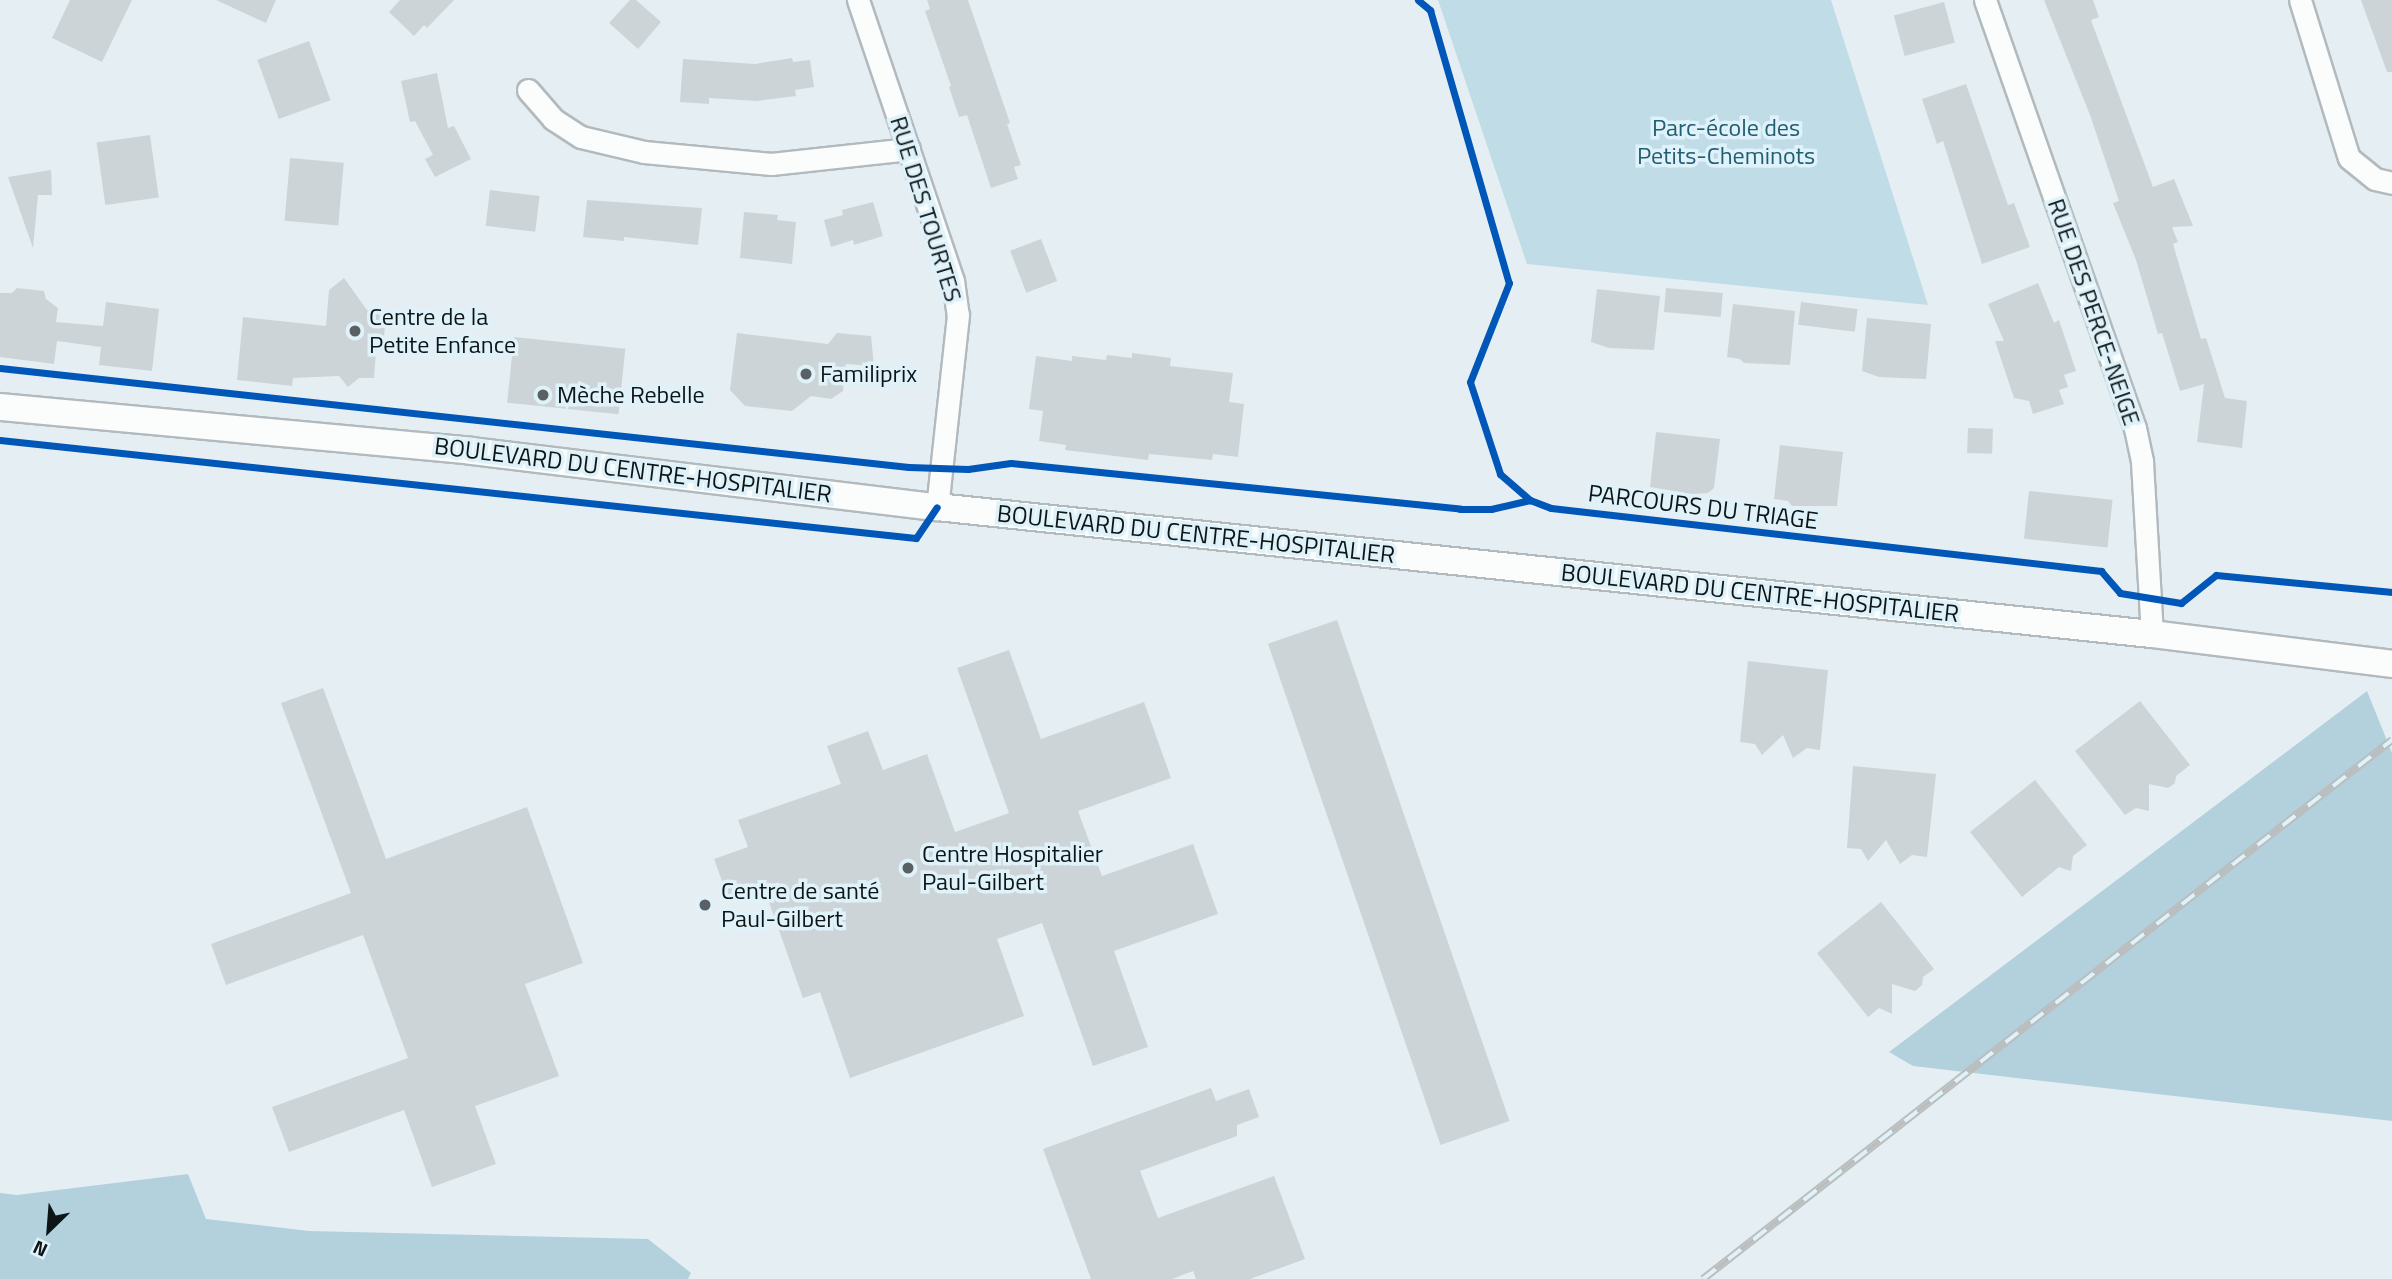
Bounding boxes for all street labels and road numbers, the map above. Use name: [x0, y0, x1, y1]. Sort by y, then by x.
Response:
street label: RUE DES TOURTES: [884, 113, 968, 305]
street label: RUE DES PERCE-NEIGE: [2042, 195, 2146, 429]
street label: BOULEVARD DU CENTRE-HOSPITALIER: [433, 431, 833, 509]
street label: PARCOURS DU TRIAGE: [1586, 479, 1820, 535]
street label: BOULEVARD DU CENTRE-HOSPITALIER: [996, 499, 1396, 569]
street label: BOULEVARD DU CENTRE-HOSPITALIER: [1560, 558, 1960, 628]

